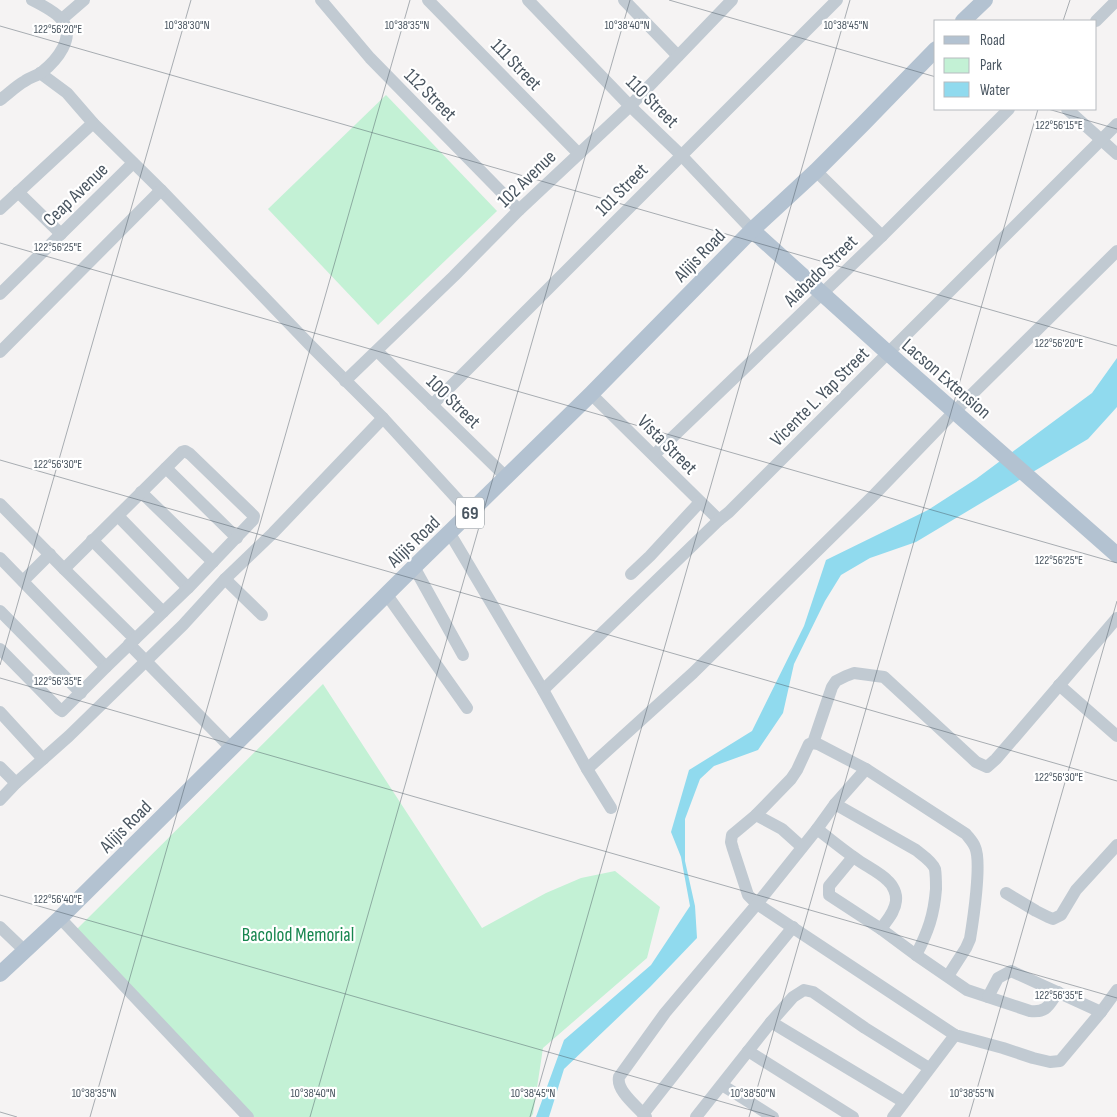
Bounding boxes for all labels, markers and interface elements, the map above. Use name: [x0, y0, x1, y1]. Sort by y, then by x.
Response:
text: 10°38'30"N: [164, 18, 210, 33]
text: 10°38'35"N: [385, 18, 429, 33]
text: 10°38'40"N: [604, 18, 650, 33]
text: 10°38'45"N: [824, 18, 868, 33]
legend: [934, 20, 1097, 110]
text: 122°56'20"E: [34, 22, 82, 37]
text: Road: [980, 31, 1005, 50]
street label: 111 Street: [486, 34, 546, 96]
text: Park: [980, 56, 1002, 75]
street label: 112 Street: [399, 64, 461, 126]
street label: 110 Street: [621, 71, 683, 133]
text: Water: [980, 81, 1011, 100]
text: 122°56'15"E: [1035, 118, 1083, 133]
street label: 102 Avenue: [493, 146, 561, 213]
street label: Ceap Avenue: [39, 159, 113, 232]
street label: 101 Street: [591, 159, 653, 221]
street label: Alijis Road: [669, 225, 731, 288]
street label: Alabado Street: [779, 230, 863, 312]
text: 122°56'25"E: [34, 240, 82, 255]
street label: Lacson Extension: [897, 334, 995, 424]
text: 122°56'20"E: [1035, 336, 1083, 351]
street label: Vicente L. Yap Street: [766, 343, 875, 451]
street label: 100 Street: [421, 371, 485, 434]
street label: Vista Street: [632, 410, 702, 480]
text: 122°56'30"E: [34, 457, 82, 472]
road number: 69: [456, 498, 484, 528]
street label: Alijis Road: [382, 511, 445, 573]
text: 122°56'25"E: [1035, 553, 1083, 568]
text: 122°56'35"E: [34, 674, 82, 689]
text: 122°56'30"E: [1035, 770, 1083, 785]
street label: Alijis Road: [94, 796, 157, 859]
text: 122°56'40"E: [34, 892, 82, 907]
park label: Bacolod Memorial: [242, 924, 354, 947]
text: 122°56'35"E: [1035, 988, 1083, 1003]
text: 10°38'35"N: [72, 1086, 116, 1101]
text: 10°38'40"N: [290, 1086, 336, 1101]
text: 10°38'45"N: [511, 1086, 555, 1101]
text: 10°38'50"N: [730, 1086, 776, 1101]
text: 10°38'55"N: [950, 1086, 994, 1101]

